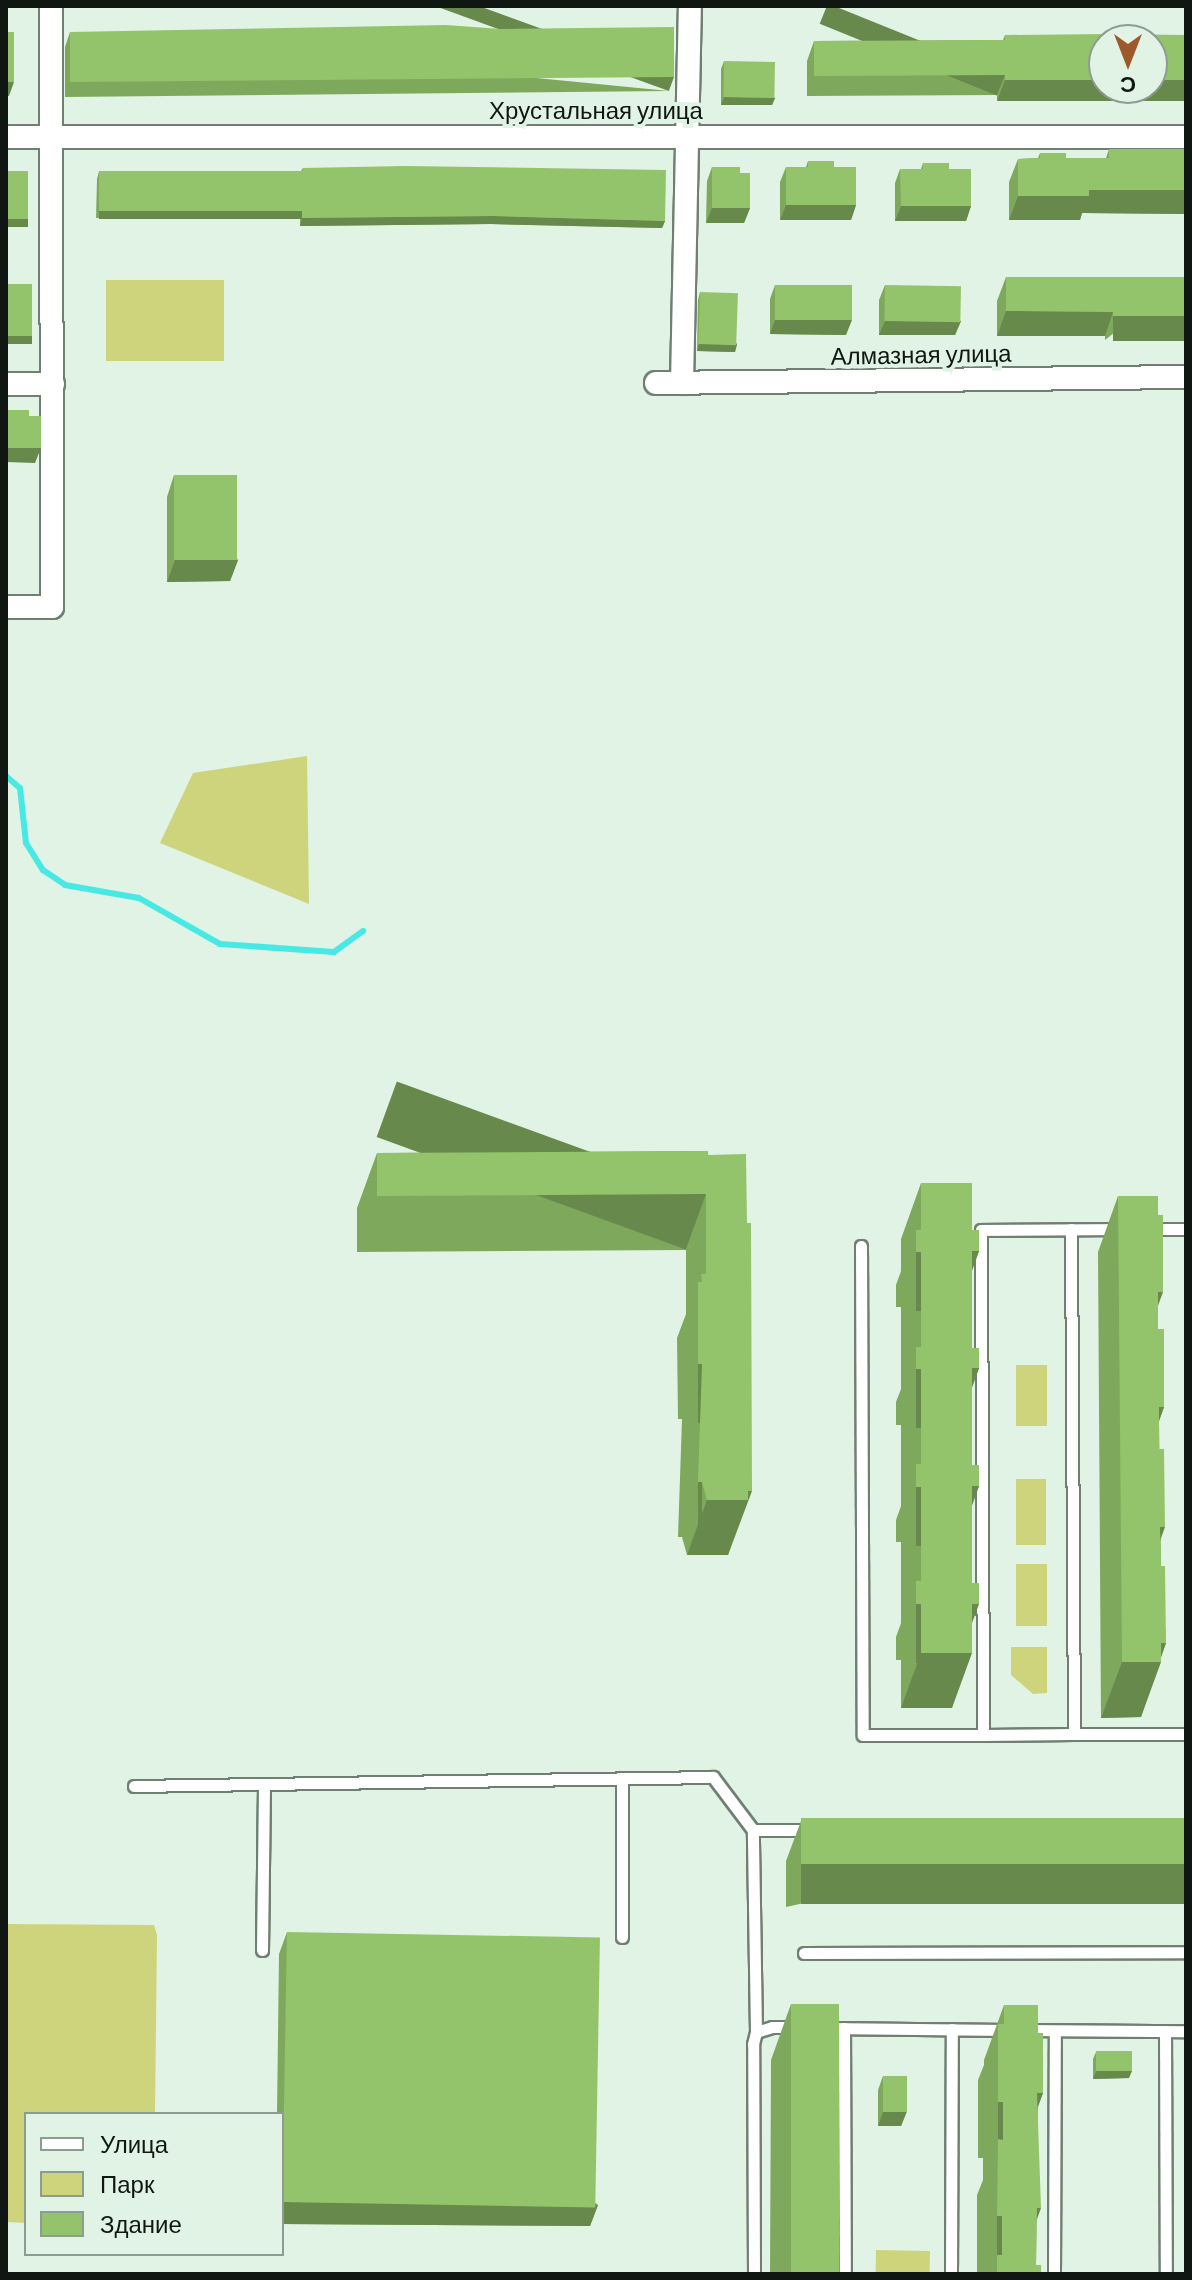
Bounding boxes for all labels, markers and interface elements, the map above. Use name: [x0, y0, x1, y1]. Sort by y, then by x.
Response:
north arrow: [1088, 24, 1168, 104]
text: С: [1120, 73, 1136, 99]
street label: Хрустальная улица: [489, 96, 703, 124]
street label: Алмазная улица: [830, 338, 1012, 370]
legend: [24, 2112, 284, 2256]
text: Улица: [100, 2129, 168, 2158]
text: Парк: [100, 2169, 154, 2198]
text: Здание: [100, 2209, 182, 2238]

